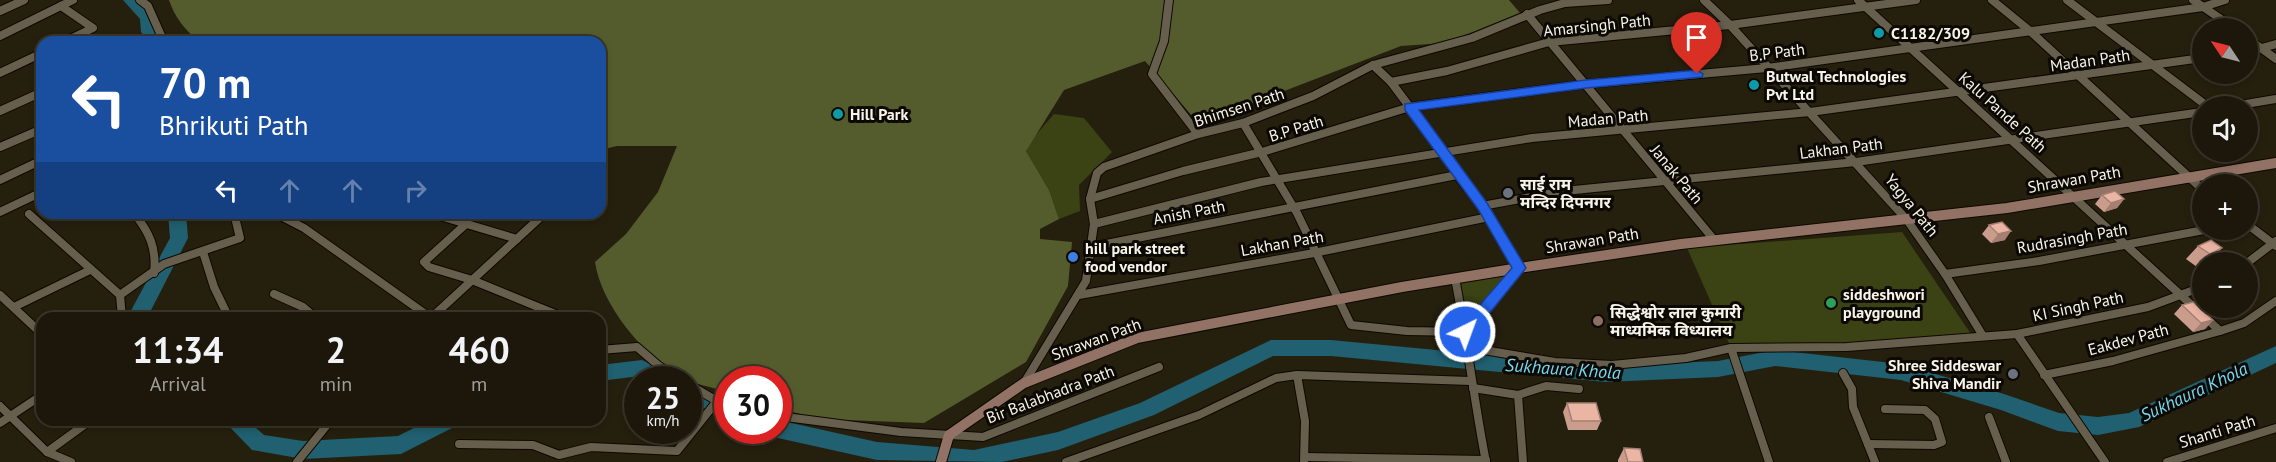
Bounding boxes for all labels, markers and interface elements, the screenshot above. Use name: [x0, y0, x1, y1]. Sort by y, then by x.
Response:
street label: Amarsingh Path: [1542, 9, 1652, 41]
pin: [1671, 12, 1722, 74]
north arrow: [2192, 18, 2258, 84]
map controls: [2192, 18, 2258, 318]
icon: arrive: [1680, 21, 1713, 54]
place label: C1182/309: [1891, 23, 1970, 43]
marker: C1182/309: [1872, 26, 1886, 40]
street label: B.P Path: [1748, 39, 1806, 65]
street label: Madan Path: [2049, 44, 2131, 76]
text: 70 m: [159, 55, 251, 110]
icon: left: [60, 60, 138, 138]
place label: Butwal Technologies Pvt Ltd: [1766, 66, 1906, 104]
street label: Kalu Pande Path: [1955, 67, 2051, 157]
marker: Butwal Technologies Pvt Ltd: [1747, 78, 1761, 92]
street label: Bhimsen Path: [1191, 83, 1287, 131]
button: sound: [2192, 96, 2258, 162]
place label: Hill Park: [850, 104, 908, 124]
street label: Madan Path: [1567, 105, 1649, 131]
marker: Hill Park: [831, 107, 845, 121]
text: Bhrikuti Path: [159, 108, 309, 142]
street label: B.P Path: [1266, 110, 1326, 146]
street label: Lakhan Path: [1798, 133, 1884, 163]
street label: Janak Path: [1646, 140, 1708, 208]
street label: Shrawan Path: [2026, 161, 2122, 197]
street label: Yagya Path: [1881, 170, 1943, 240]
icon: left: [210, 174, 243, 207]
icon: ahead: [273, 174, 306, 207]
icon: ahead: [336, 174, 369, 207]
icon: right: [399, 174, 432, 207]
place label: साई राम मन्दिर दिपनगर: [1520, 174, 1612, 212]
button: +: [2192, 174, 2258, 240]
marker: साई राम मन्दिर दिपनगर: [1501, 186, 1515, 200]
street label: Anish Path: [1151, 195, 1227, 229]
street label: Rudrasingh Path: [2015, 218, 2129, 258]
street label: Shrawan Path: [1544, 223, 1640, 257]
street label: Lakhan Path: [1239, 226, 1325, 260]
place label: hill park street food vendor: [1085, 238, 1185, 276]
marker: hill park street food vendor: [1066, 250, 1080, 264]
button: −: [2192, 252, 2258, 318]
place label: siddeshwori playground: [1843, 284, 1925, 322]
street label: KI Singh Path: [2031, 287, 2125, 325]
marker: siddeshwori playground: [1824, 296, 1838, 310]
position arrow: [1433, 300, 1497, 364]
place label: सिद्धेश्वोर लाल कुमारी माध्यमिक विध्यालय: [1610, 302, 1741, 340]
street label: Shrawan Path: [1048, 314, 1144, 364]
marker: सिद्धेश्वोर लाल कुमारी माध्यमिक विध्यालय: [1591, 314, 1605, 328]
street label: Eakdev Path: [2086, 319, 2170, 359]
text: 11:34: [132, 326, 224, 373]
text: 2: [326, 326, 346, 373]
text: 460: [449, 326, 510, 373]
water label: Sukhaura Khola: [1504, 353, 1622, 384]
place label: Shree Siddeswar Shiva Mandir: [1888, 355, 2001, 393]
water label: Sukhaura Khola: [2136, 357, 2251, 426]
street label: Bir Balabhadra Path: [983, 360, 1117, 428]
speed limit sign: 30: [714, 366, 792, 444]
marker: Shree Siddeswar Shiva Mandir: [2006, 367, 2020, 381]
text: Arrival: [150, 371, 206, 397]
text: min: [320, 371, 352, 397]
text: m: [471, 371, 487, 397]
text: 25: [646, 378, 680, 417]
street label: Shanti Path: [2177, 410, 2257, 452]
text: km/h: [647, 411, 679, 430]

